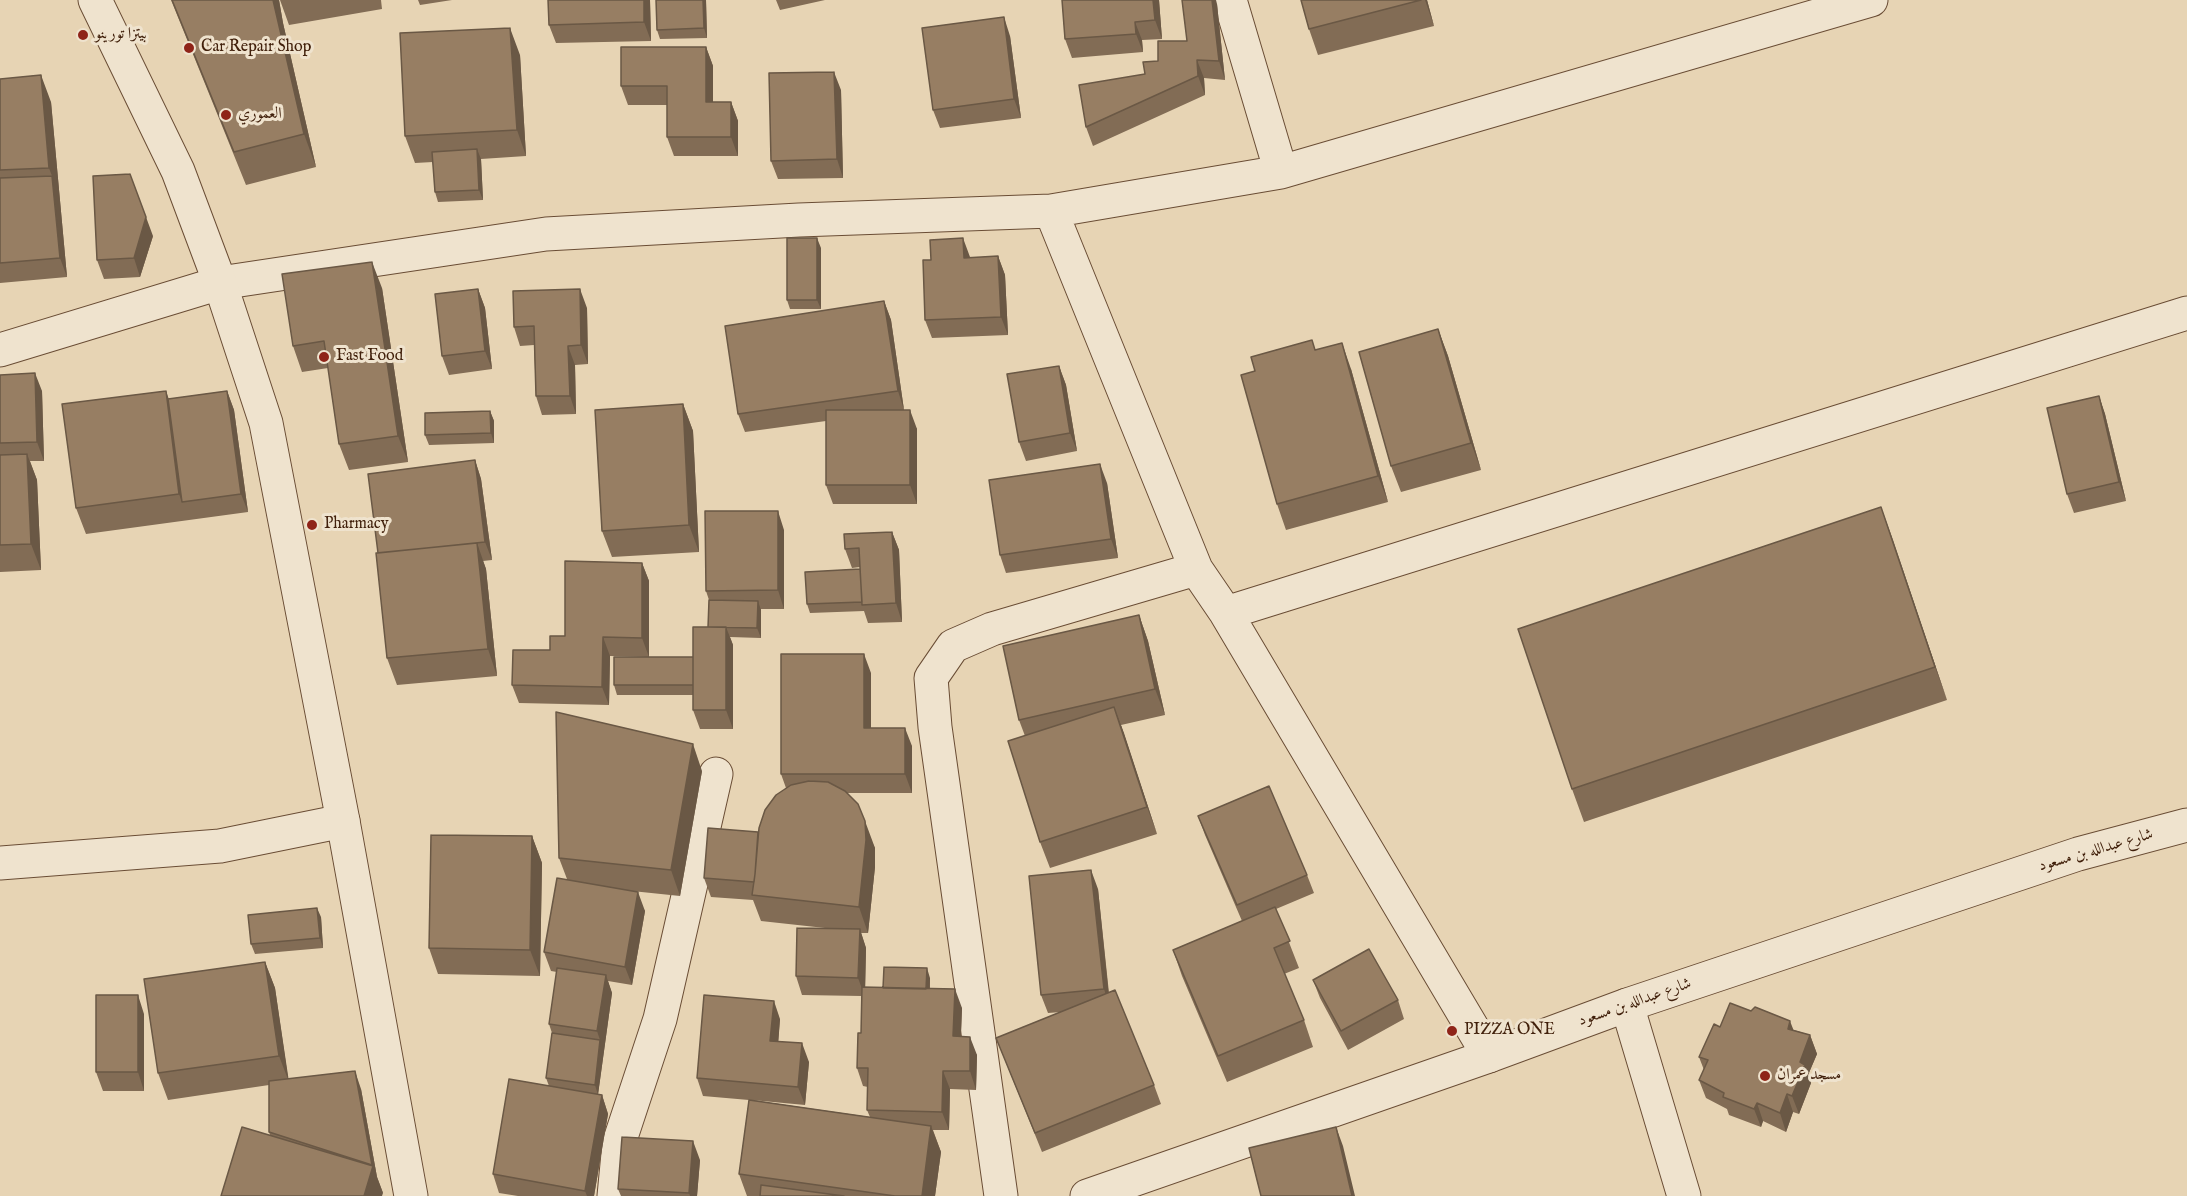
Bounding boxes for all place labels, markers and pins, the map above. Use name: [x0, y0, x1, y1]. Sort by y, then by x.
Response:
place label: بيتزا تورينو: [95, 25, 147, 45]
marker: بيتزا تورينو: [76, 28, 90, 42]
place label: Car Repair Shop: [201, 38, 311, 58]
marker: Car Repair Shop: [182, 41, 196, 55]
place label: العموري: [238, 105, 282, 125]
marker: العموري: [219, 108, 233, 122]
place label: Fast Food: [336, 347, 403, 367]
marker: Fast Food: [317, 350, 331, 364]
place label: Pharmacy: [324, 515, 389, 535]
marker: Pharmacy: [305, 518, 319, 532]
place label: PIZZA ONE: [1464, 1021, 1555, 1041]
marker: PIZZA ONE: [1445, 1024, 1459, 1038]
place label: مسجد عمران: [1777, 1066, 1841, 1086]
marker: مسجد عمران: [1758, 1069, 1772, 1083]

